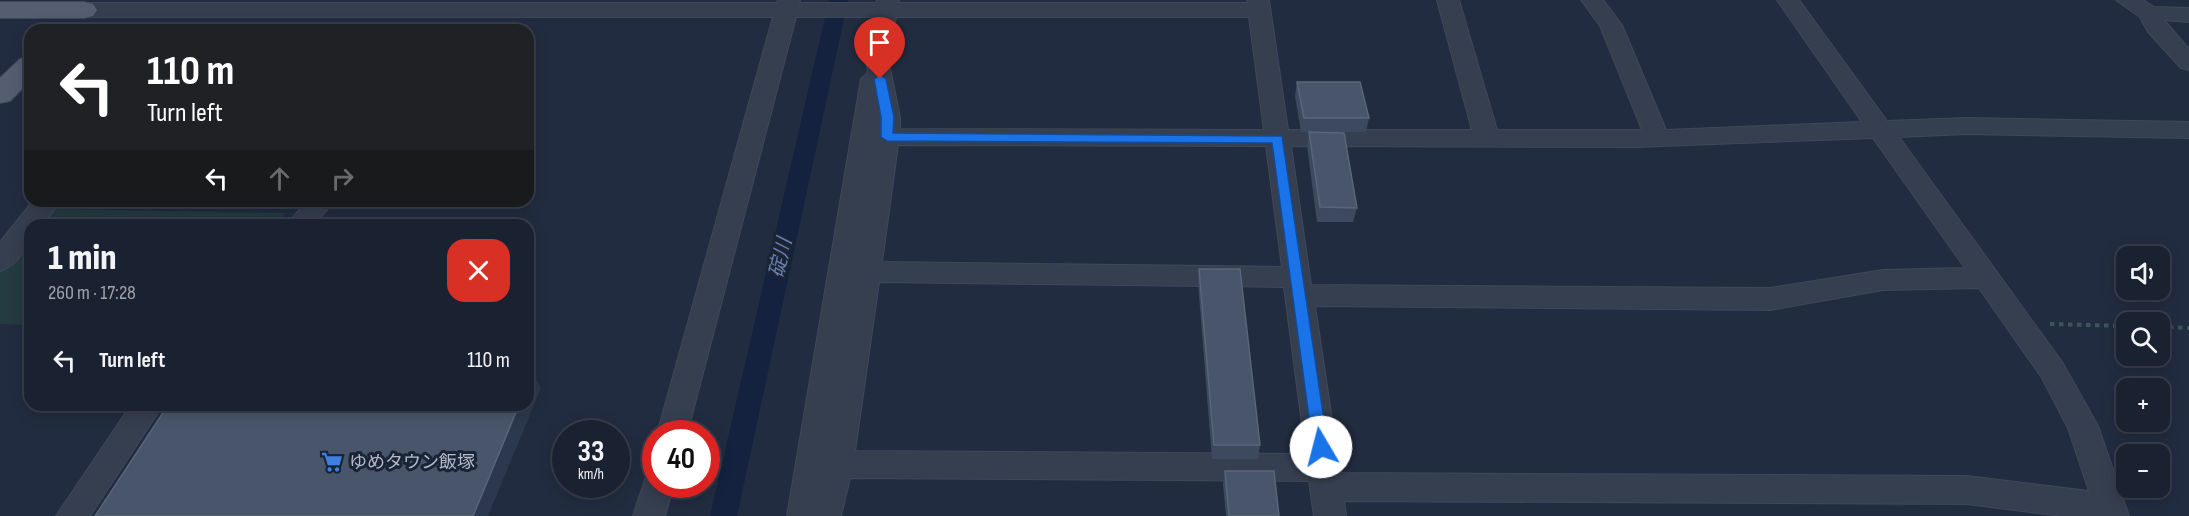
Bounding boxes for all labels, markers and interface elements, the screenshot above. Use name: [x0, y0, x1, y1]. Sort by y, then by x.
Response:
pin: [854, 17, 905, 79]
icon: arrive: [863, 26, 896, 59]
text: 110 m: [147, 46, 234, 97]
icon: left: [48, 48, 126, 126]
text: Turn left: [147, 97, 223, 129]
icon: left: [200, 162, 233, 195]
icon: ahead: [263, 162, 296, 195]
icon: right: [326, 162, 359, 195]
water label: 碇川: [765, 234, 798, 280]
text: 1 min: [48, 237, 116, 280]
button: close: [447, 239, 510, 302]
map controls: [2116, 246, 2170, 498]
button: sound: [2116, 246, 2170, 300]
text: 260 m · 17:28: [48, 281, 136, 305]
button: search: [2116, 312, 2170, 366]
icon: left: [48, 344, 81, 377]
text: Turn left: [99, 347, 165, 374]
text: 110 m: [467, 347, 510, 374]
button: +: [2116, 378, 2170, 432]
position arrow: [1289, 415, 1353, 479]
speed limit sign: 40: [642, 420, 720, 498]
text: 33: [578, 434, 604, 470]
button: −: [2116, 444, 2170, 498]
supermarket icon: ゆめタウン飯塚: [320, 450, 344, 474]
place label: ゆめタウン飯塚: [349, 452, 475, 473]
text: km/h: [578, 465, 604, 484]

